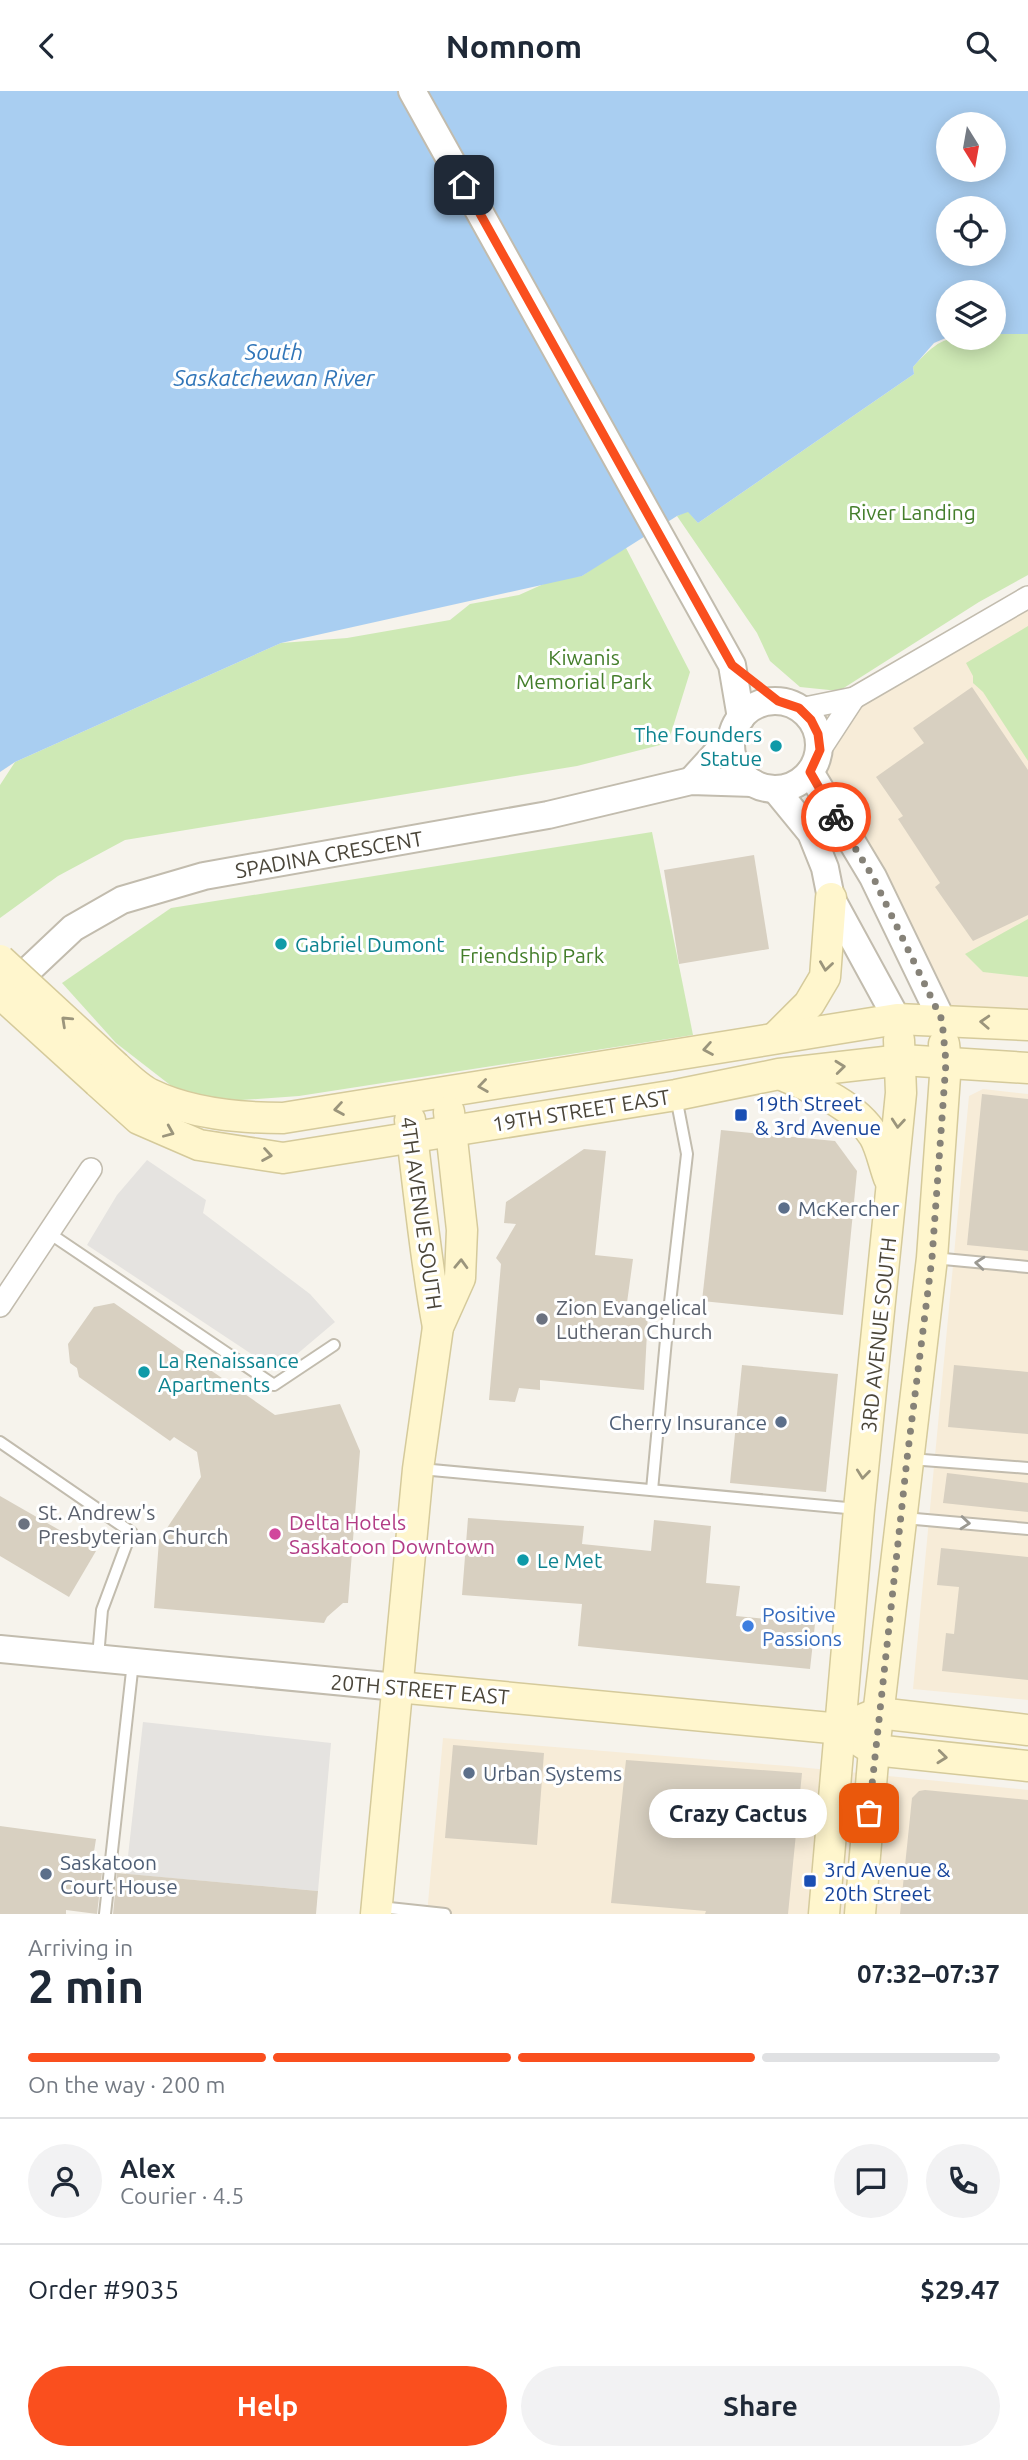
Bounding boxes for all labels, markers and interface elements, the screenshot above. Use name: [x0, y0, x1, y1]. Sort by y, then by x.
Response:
icon: back: [28, 27, 66, 65]
icon: search: [962, 27, 1000, 65]
text: Nomnom: [446, 28, 582, 64]
north arrow: [936, 112, 1006, 182]
map controls: [936, 112, 1006, 350]
pin: [434, 155, 494, 215]
icon: home: [445, 166, 483, 204]
button: locate: [936, 196, 1006, 266]
button: layers: [936, 280, 1006, 350]
water label: South Saskatchewan River: [173, 339, 376, 390]
park label: River Landing: [848, 500, 976, 524]
park label: Kiwanis Memorial Park: [516, 645, 652, 693]
place label: The Founders Statue: [634, 722, 762, 770]
marker: The Founders Statue: [768, 738, 784, 754]
courier: [801, 782, 871, 852]
icon: bike: [817, 798, 855, 836]
street label: SPADINA CRESCENT: [233, 826, 425, 882]
place label: Gabriel Dumont: [295, 932, 444, 956]
marker: Gabriel Dumont: [273, 936, 289, 952]
park label: Friendship Park: [460, 943, 605, 967]
one-way arrow: [819, 960, 834, 972]
one-way arrow: [979, 1015, 990, 1030]
one-way arrow: [61, 1017, 74, 1029]
one-way arrow: [702, 1041, 714, 1056]
one-way arrow: [834, 1059, 846, 1074]
one-way arrow: [477, 1079, 489, 1094]
street label: 19TH STREET EAST: [491, 1084, 672, 1136]
place label: 19th Street & 3rd Avenue: [755, 1091, 881, 1139]
one-way arrow: [333, 1101, 345, 1116]
marker: 19th Street & 3rd Avenue: [733, 1107, 749, 1123]
street label: 4TH AVENUE SOUTH: [397, 1115, 447, 1311]
one-way arrow: [891, 1118, 906, 1129]
one-way arrow: [162, 1124, 174, 1138]
one-way arrow: [261, 1147, 272, 1162]
place label: McKercher: [798, 1196, 899, 1220]
marker: McKercher: [776, 1200, 792, 1216]
street label: 3RD AVENUE SOUTH: [856, 1236, 900, 1434]
one-way arrow: [974, 1256, 985, 1271]
one-way arrow: [453, 1259, 469, 1269]
place label: Zion Evangelical Lutheran Church: [556, 1295, 713, 1343]
marker: Zion Evangelical Lutheran Church: [534, 1311, 550, 1327]
place label: La Renaissance Apartments: [158, 1348, 299, 1396]
marker: La Renaissance Apartments: [136, 1364, 152, 1380]
place label: Cherry Insurance: [609, 1410, 767, 1434]
marker: Cherry Insurance: [773, 1414, 789, 1430]
one-way arrow: [856, 1468, 871, 1480]
place label: St. Andrew's Presbyterian Church: [38, 1500, 229, 1548]
place label: Delta Hotels Saskatoon Downtown: [289, 1510, 495, 1558]
marker: St. Andrew's Presbyterian Church: [16, 1516, 32, 1532]
one-way arrow: [959, 1516, 970, 1531]
marker: Delta Hotels Saskatoon Downtown: [267, 1526, 283, 1542]
place label: Le Met: [537, 1548, 602, 1572]
marker: Le Met: [515, 1552, 531, 1568]
place label: Positive Passions: [762, 1602, 842, 1650]
marker: Positive Passions: [740, 1618, 756, 1634]
street label: 20TH STREET EAST: [330, 1669, 511, 1709]
one-way arrow: [936, 1750, 948, 1765]
place label: Urban Systems: [483, 1761, 622, 1785]
marker: Urban Systems: [461, 1765, 477, 1781]
pin: [839, 1783, 899, 1843]
callout: Crazy Cactus: [648, 1789, 827, 1837]
icon: bag: [850, 1794, 888, 1832]
text: Crazy Cactus: [669, 1801, 807, 1826]
place label: Saskatoon Court House: [60, 1850, 178, 1898]
place label: 3rd Avenue & 20th Street: [824, 1857, 950, 1905]
marker: Saskatoon Court House: [38, 1866, 54, 1882]
marker: 3rd Avenue & 20th Street: [802, 1873, 818, 1889]
text: Arriving in: [28, 1935, 133, 1960]
text: 07:32–07:37: [857, 1959, 1000, 1988]
text: 2 min: [28, 1960, 144, 2012]
text: On the way · 200 m: [28, 2072, 225, 2097]
button: person: [28, 2144, 102, 2218]
button: chat: [834, 2144, 908, 2218]
button: phone: [926, 2144, 1000, 2218]
text: Alex: [120, 2154, 175, 2183]
text: Courier · 4.5: [120, 2183, 244, 2208]
text: Order #9035: [28, 2275, 179, 2304]
text: $29.47: [920, 2275, 1000, 2304]
button: Help: [28, 2366, 507, 2446]
button: Share: [521, 2366, 1000, 2446]

